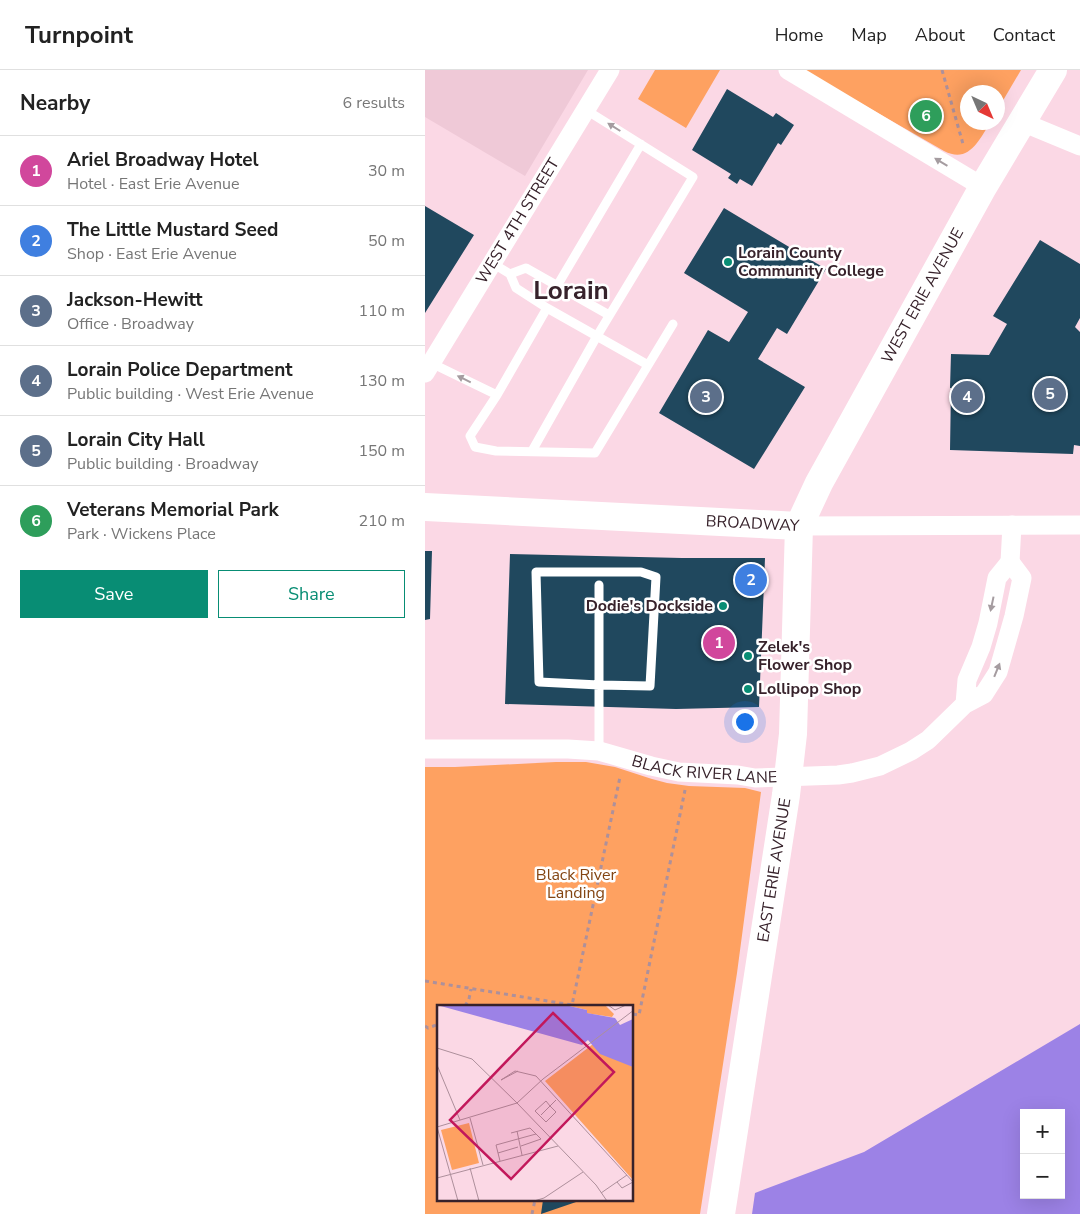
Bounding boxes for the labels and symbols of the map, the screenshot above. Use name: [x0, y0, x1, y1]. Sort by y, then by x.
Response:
north arrow: [960, 85, 1005, 130]
pin: 6: [910, 97, 942, 135]
one-way arrow: [607, 122, 620, 132]
street label: WEST 4TH STREET: [471, 154, 565, 288]
one-way arrow: [935, 157, 948, 166]
street label: WEST ERIE AVENUE: [876, 224, 969, 367]
place label: Lorain County Community College: [738, 242, 884, 282]
marker: Lorain County Community College: [722, 256, 734, 268]
district label: Lorain: [533, 273, 609, 308]
one-way arrow: [457, 375, 471, 383]
pin: 5: [1034, 375, 1066, 413]
pin: 3: [690, 378, 722, 416]
pin: 4: [951, 378, 983, 416]
street label: BROADWAY: [705, 510, 800, 537]
pin: 2: [735, 561, 767, 599]
place label: Dodie's Dockside: [586, 595, 713, 617]
one-way arrow: [988, 596, 996, 612]
marker: Dodie's Dockside: [717, 600, 729, 612]
pin: 1: [703, 624, 735, 662]
place label: Zelek's Flower Shop: [758, 636, 852, 676]
marker: Zelek's Flower Shop: [742, 650, 754, 662]
one-way arrow: [993, 662, 1001, 677]
place label: Lollipop Shop: [758, 678, 861, 700]
marker: Lollipop Shop: [742, 683, 754, 695]
your location: [732, 709, 758, 735]
street label: BLACK RIVER LANE: [629, 750, 778, 789]
street label: EAST ERIE AVENUE: [752, 796, 796, 944]
park label: Black River Landing: [536, 864, 616, 904]
inset map: [437, 1005, 634, 1202]

